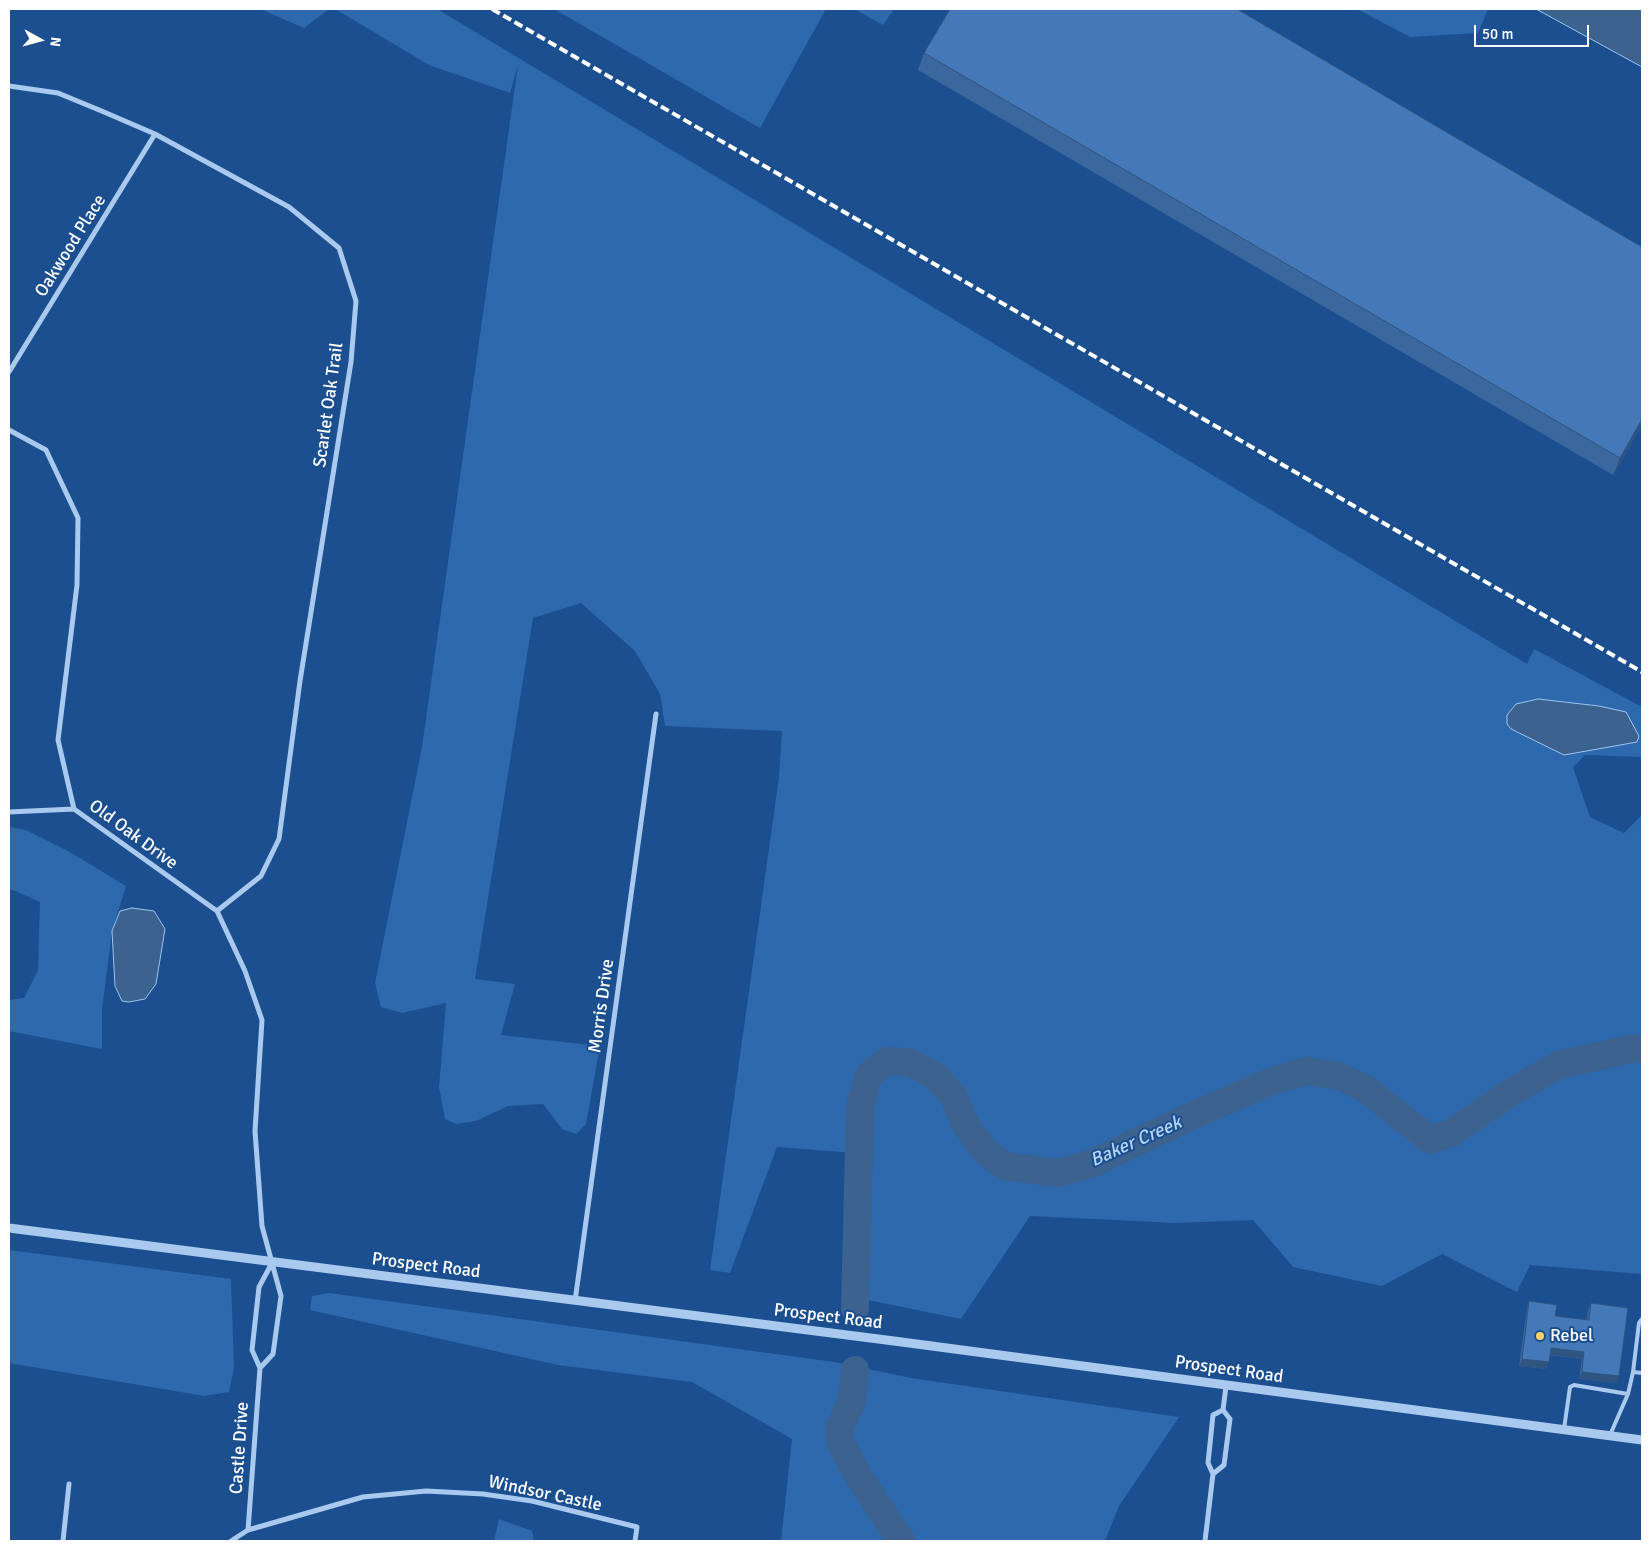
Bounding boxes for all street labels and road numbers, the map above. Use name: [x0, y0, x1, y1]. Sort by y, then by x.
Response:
street label: Oakwood Place: [31, 191, 111, 301]
street label: Scarlet Oak Trail: [310, 341, 348, 469]
street label: Old Oak Drive: [84, 796, 182, 874]
street label: Morris Drive: [585, 958, 619, 1054]
street label: Prospect Road: [370, 1249, 482, 1283]
street label: Prospect Road: [772, 1300, 884, 1334]
street label: Prospect Road: [1173, 1352, 1285, 1388]
street label: Castle Drive: [226, 1401, 254, 1495]
street label: Windsor Castle: [486, 1471, 604, 1517]

